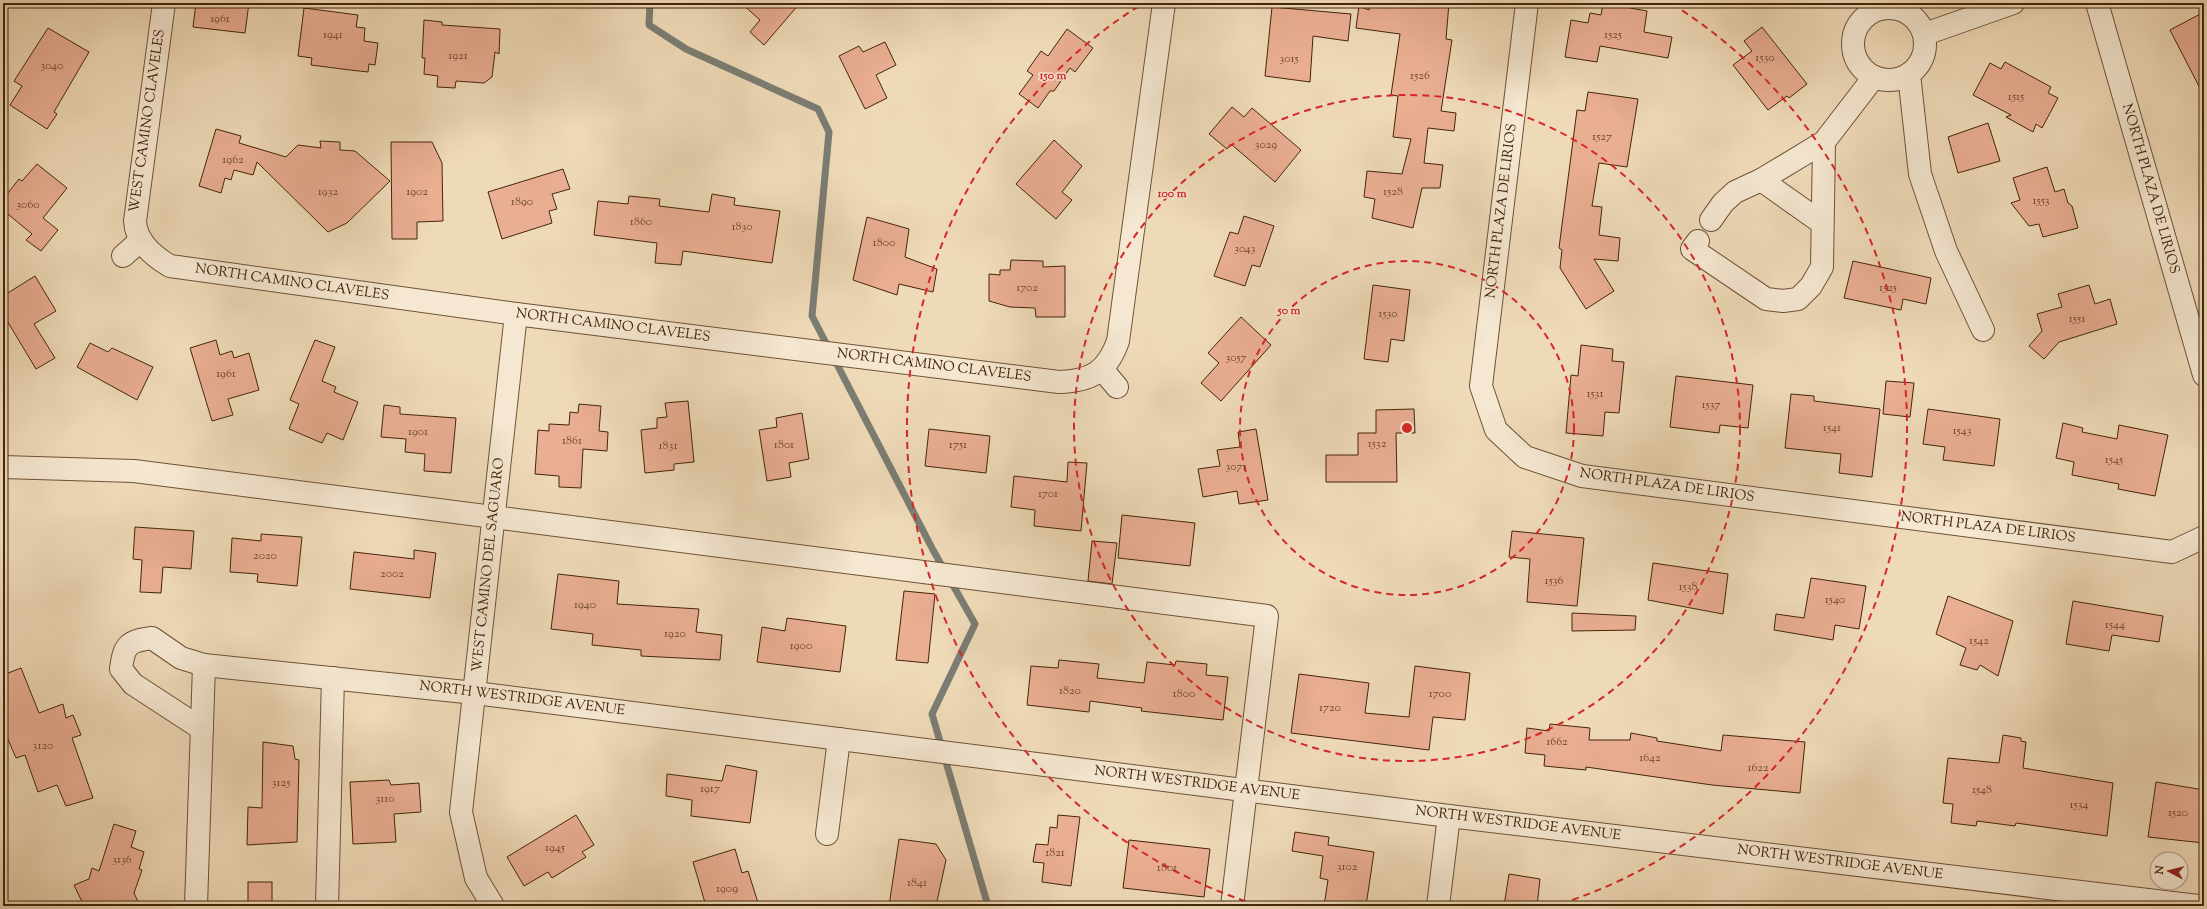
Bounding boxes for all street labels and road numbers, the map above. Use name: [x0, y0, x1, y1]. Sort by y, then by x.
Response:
street label: WEST CAMINO CLAVELES: [125, 28, 171, 214]
street label: NORTH PLAZA DE LIRIOS: [2116, 102, 2184, 276]
street label: NORTH PLAZA DE LIRIOS: [1481, 122, 1523, 300]
street label: NORTH CAMINO CLAVELES: [194, 259, 390, 307]
street label: NORTH CAMINO CLAVELES: [515, 304, 711, 348]
street label: NORTH CAMINO CLAVELES: [836, 344, 1032, 388]
street label: WEST CAMINO DEL SAGUARO: [468, 457, 510, 673]
street label: NORTH PLAZA DE LIRIOS: [1578, 464, 1756, 508]
street label: NORTH PLAZA DE LIRIOS: [1899, 507, 2077, 549]
street label: NORTH WESTRIDGE AVENUE: [418, 676, 626, 722]
street label: NORTH WESTRIDGE AVENUE: [1093, 761, 1301, 807]
street label: NORTH WESTRIDGE AVENUE: [1414, 801, 1622, 847]
street label: NORTH WESTRIDGE AVENUE: [1736, 840, 1944, 886]

